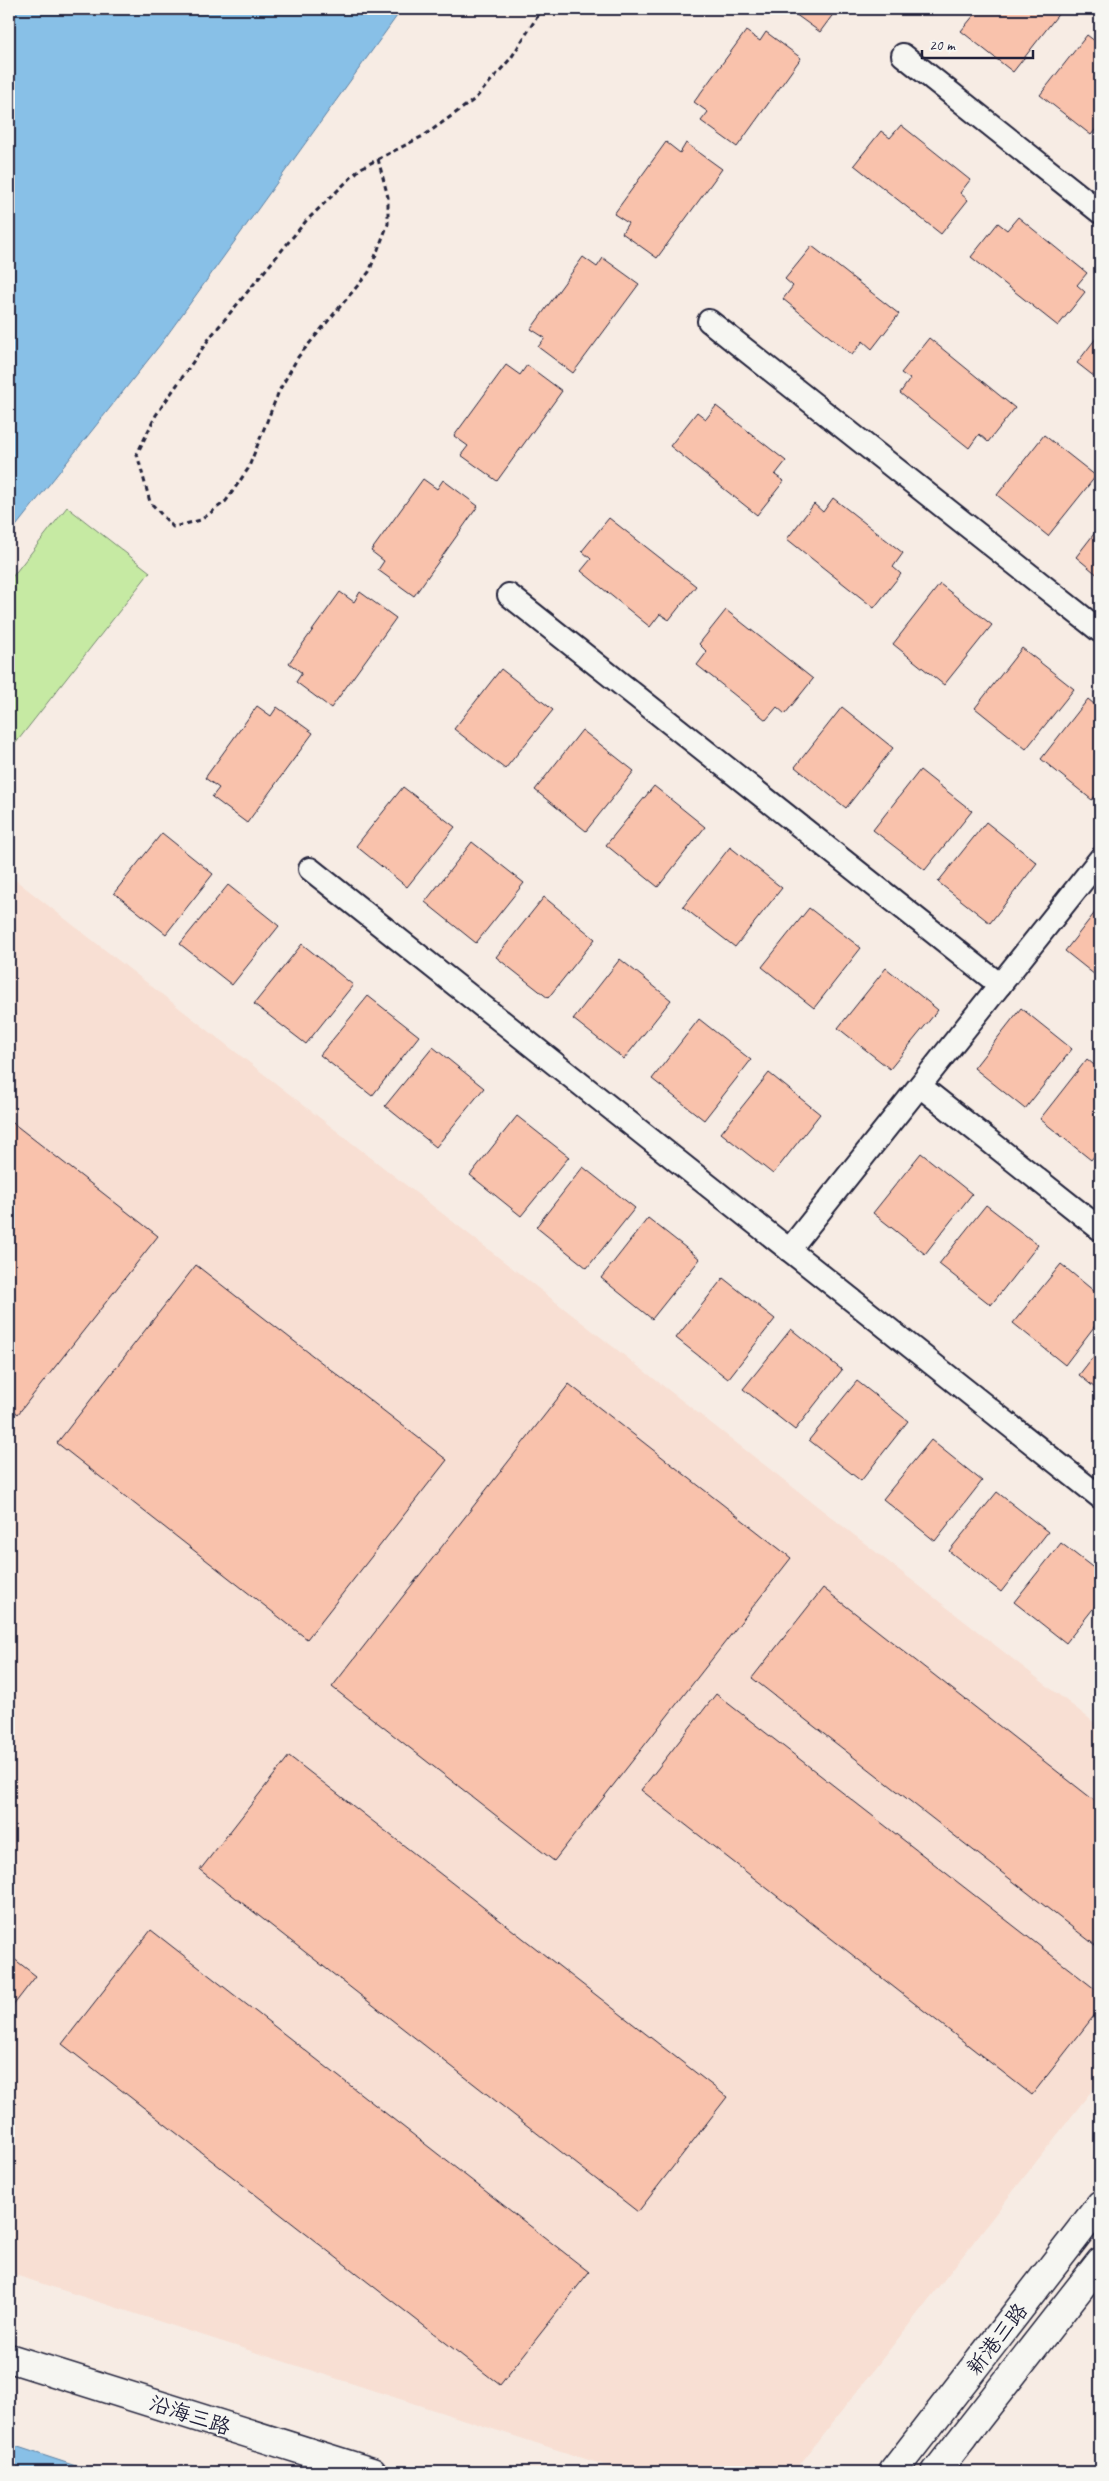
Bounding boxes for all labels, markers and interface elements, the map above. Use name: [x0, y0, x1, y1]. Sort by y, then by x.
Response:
scale bar: [922, 28, 1033, 60]
text: 20 m: [929, 36, 956, 55]
street label: 新港三路: [961, 2298, 1033, 2380]
street label: 沿海三路: [146, 2390, 234, 2440]

